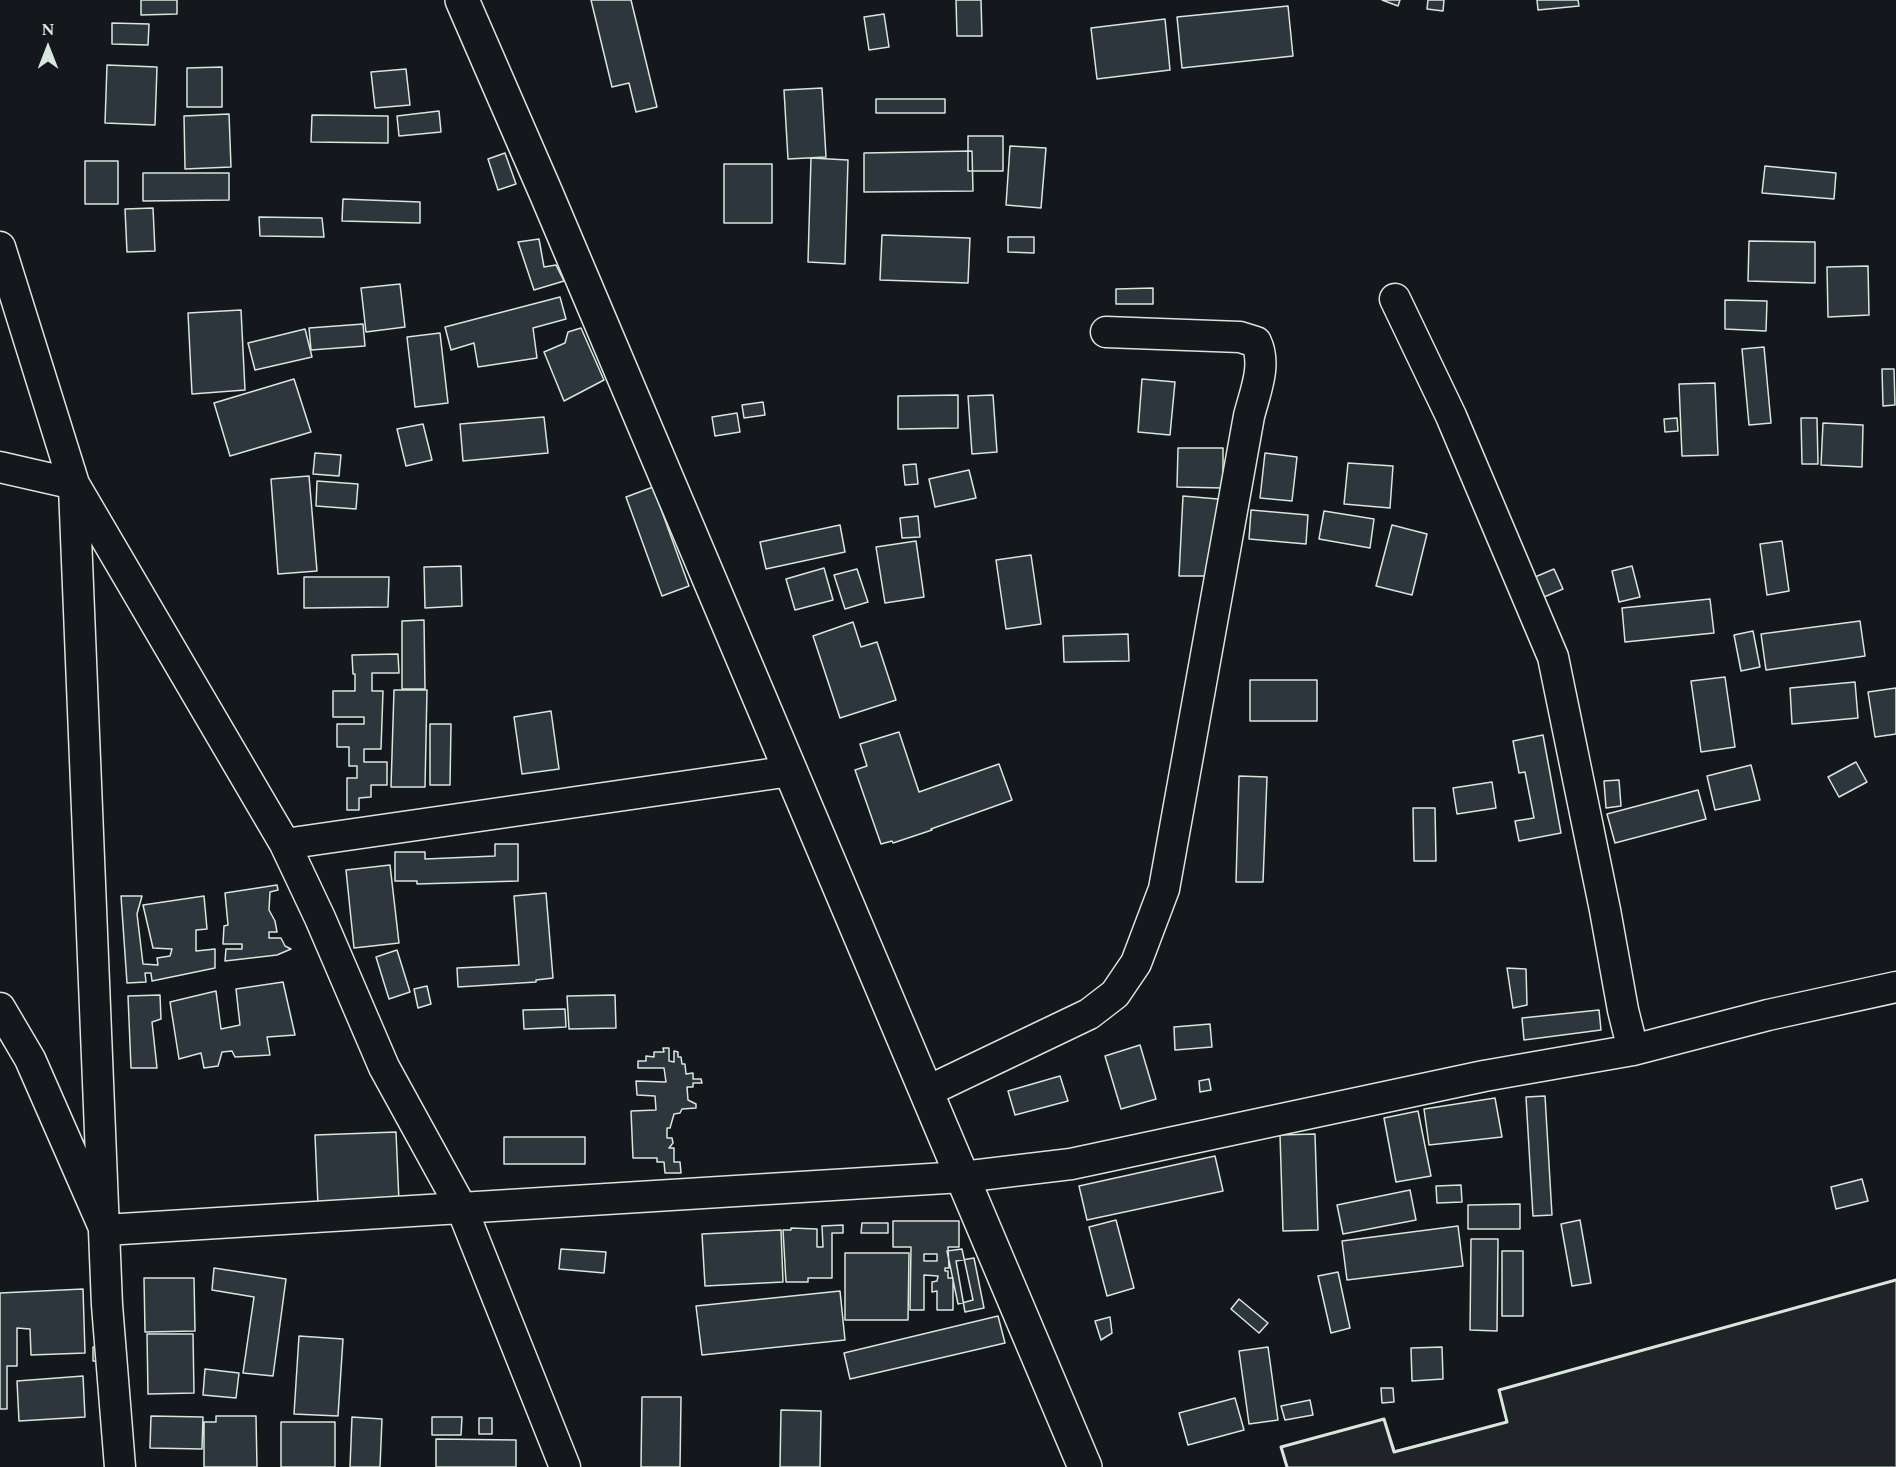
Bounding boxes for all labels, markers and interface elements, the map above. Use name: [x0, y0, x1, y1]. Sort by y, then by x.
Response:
north arrow: [18, 18, 78, 78]
text: N: [41, 18, 55, 42]

